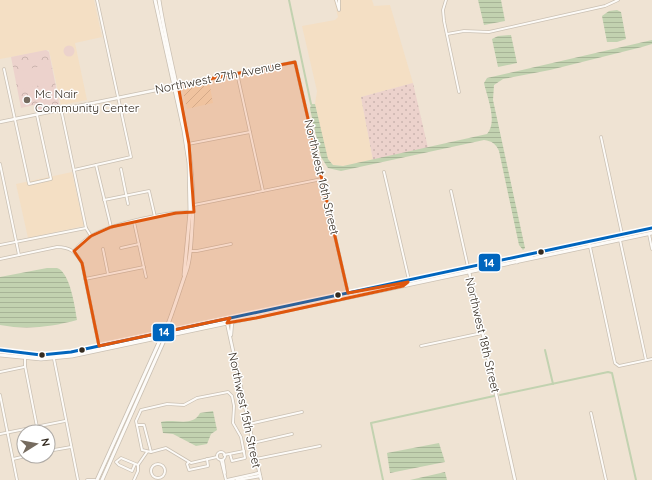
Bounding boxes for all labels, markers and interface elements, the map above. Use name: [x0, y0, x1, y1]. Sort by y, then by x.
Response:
street label: Northwest 27th Avenue: [154, 57, 282, 97]
place label: Mc Nair Community Center: [35, 86, 140, 115]
marker: Mc Nair Community Center: [22, 95, 32, 105]
street label: Northwest 16th Street: [301, 118, 343, 236]
unlabelled marker: [536, 247, 546, 257]
line badge: 14: [478, 253, 501, 272]
text: 14: [484, 256, 495, 270]
street label: Northwest 18th Street: [462, 276, 504, 394]
unlabelled marker: [333, 290, 343, 300]
line badge: 14: [152, 323, 175, 342]
text: 14: [159, 325, 170, 339]
unlabelled marker: [77, 345, 87, 355]
unlabelled marker: [37, 350, 47, 360]
street label: Northwest 15th Street: [225, 351, 265, 469]
north arrow: [16, 424, 56, 464]
text: N: [38, 437, 53, 447]

